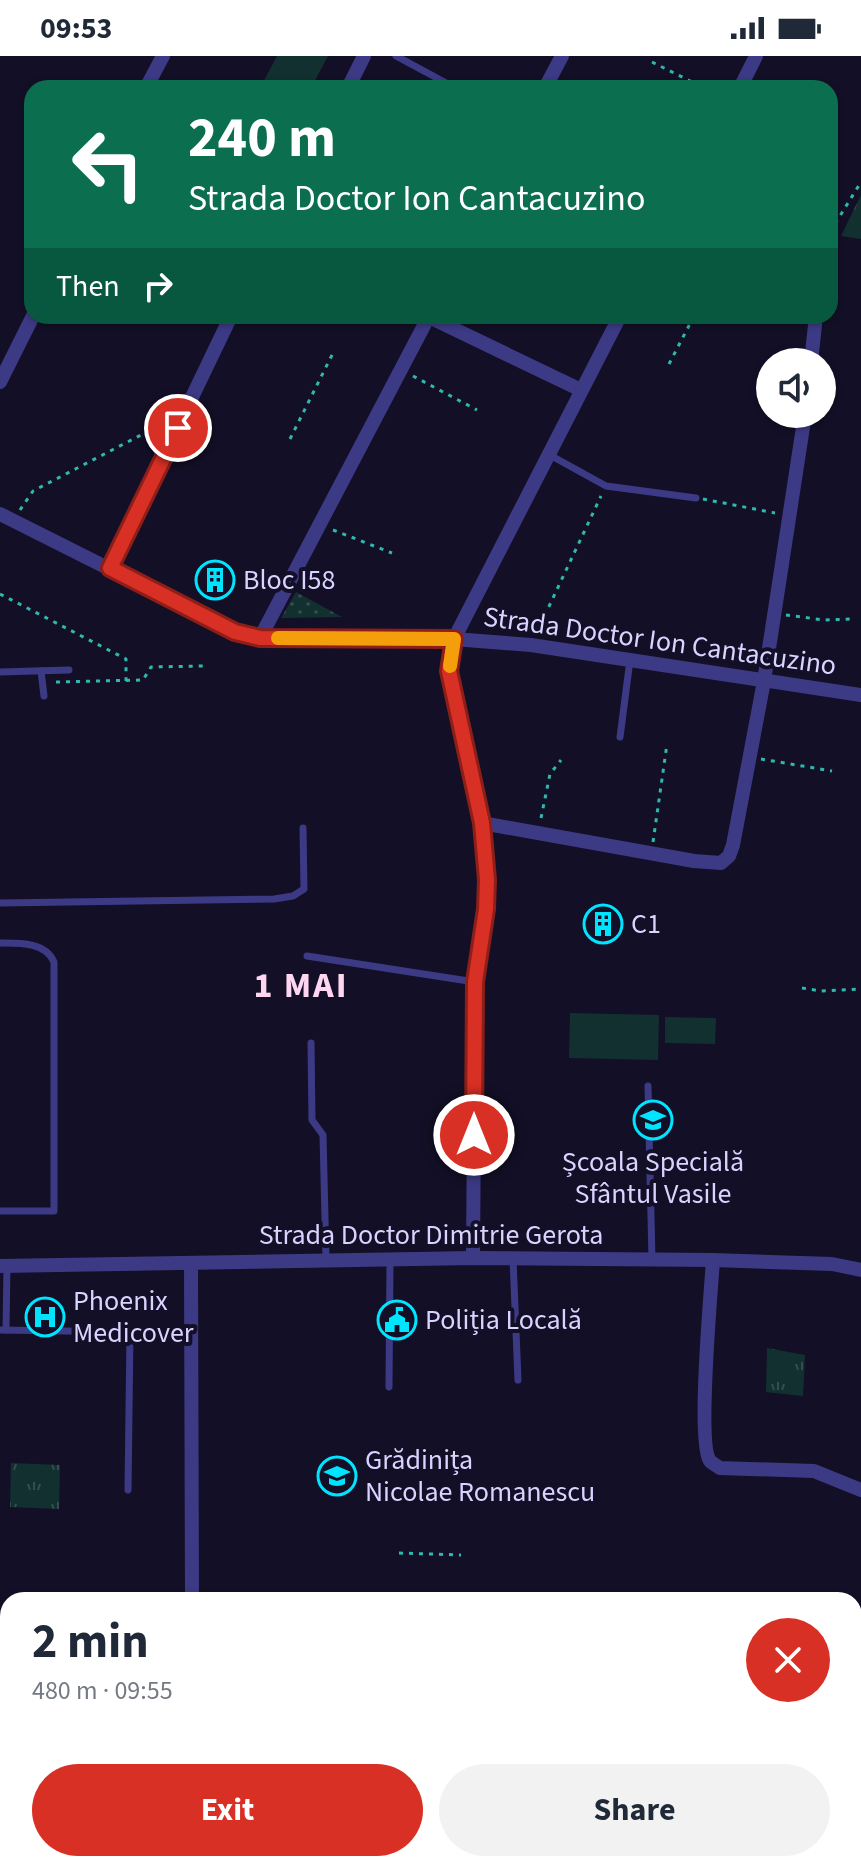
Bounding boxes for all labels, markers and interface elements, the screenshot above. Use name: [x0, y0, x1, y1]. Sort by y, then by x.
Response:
text: 09:53: [40, 7, 112, 50]
text: 240 m: [188, 99, 336, 178]
icon: left: [56, 112, 160, 216]
text: Strada Doctor Ion Cantacuzino: [188, 173, 645, 224]
icon: right: [136, 264, 180, 308]
text: Then: [56, 265, 120, 308]
map controls: [756, 348, 836, 428]
button: sound: [756, 348, 836, 428]
pin: [144, 394, 212, 462]
icon: arrive: [156, 406, 200, 450]
building icon: Bloc I58: [194, 559, 236, 601]
place label: Bloc I58: [243, 560, 335, 600]
street label: Strada Doctor Ion Cantacuzino: [481, 596, 839, 686]
building icon: C1: [582, 903, 624, 945]
place label: C1: [631, 904, 661, 944]
district label: 1 MAI: [253, 960, 349, 1011]
position arrow: [432, 1093, 516, 1177]
school or university icon: Școala Specială Sfântul Vasile: [632, 1099, 674, 1141]
place label: Școala Specială Sfântul Vasile: [562, 1142, 744, 1214]
street label: Strada Doctor Dimitrie Gerota: [259, 1215, 603, 1255]
place label: Phoenix Medicover: [73, 1281, 194, 1353]
hospital icon: Phoenix Medicover: [24, 1296, 66, 1338]
public building icon: Poliția Locală: [376, 1299, 418, 1341]
place label: Poliția Locală: [425, 1300, 582, 1340]
place label: Grădinița Nicolae Romanescu: [365, 1440, 595, 1512]
school or university icon: Grădinița Nicolae Romanescu: [316, 1455, 358, 1497]
text: 2 min: [32, 1608, 149, 1676]
button: close: [746, 1618, 830, 1702]
text: 480 m · 09:55: [32, 1672, 173, 1709]
button: Exit: [32, 1764, 423, 1856]
button: Share: [439, 1764, 830, 1856]

